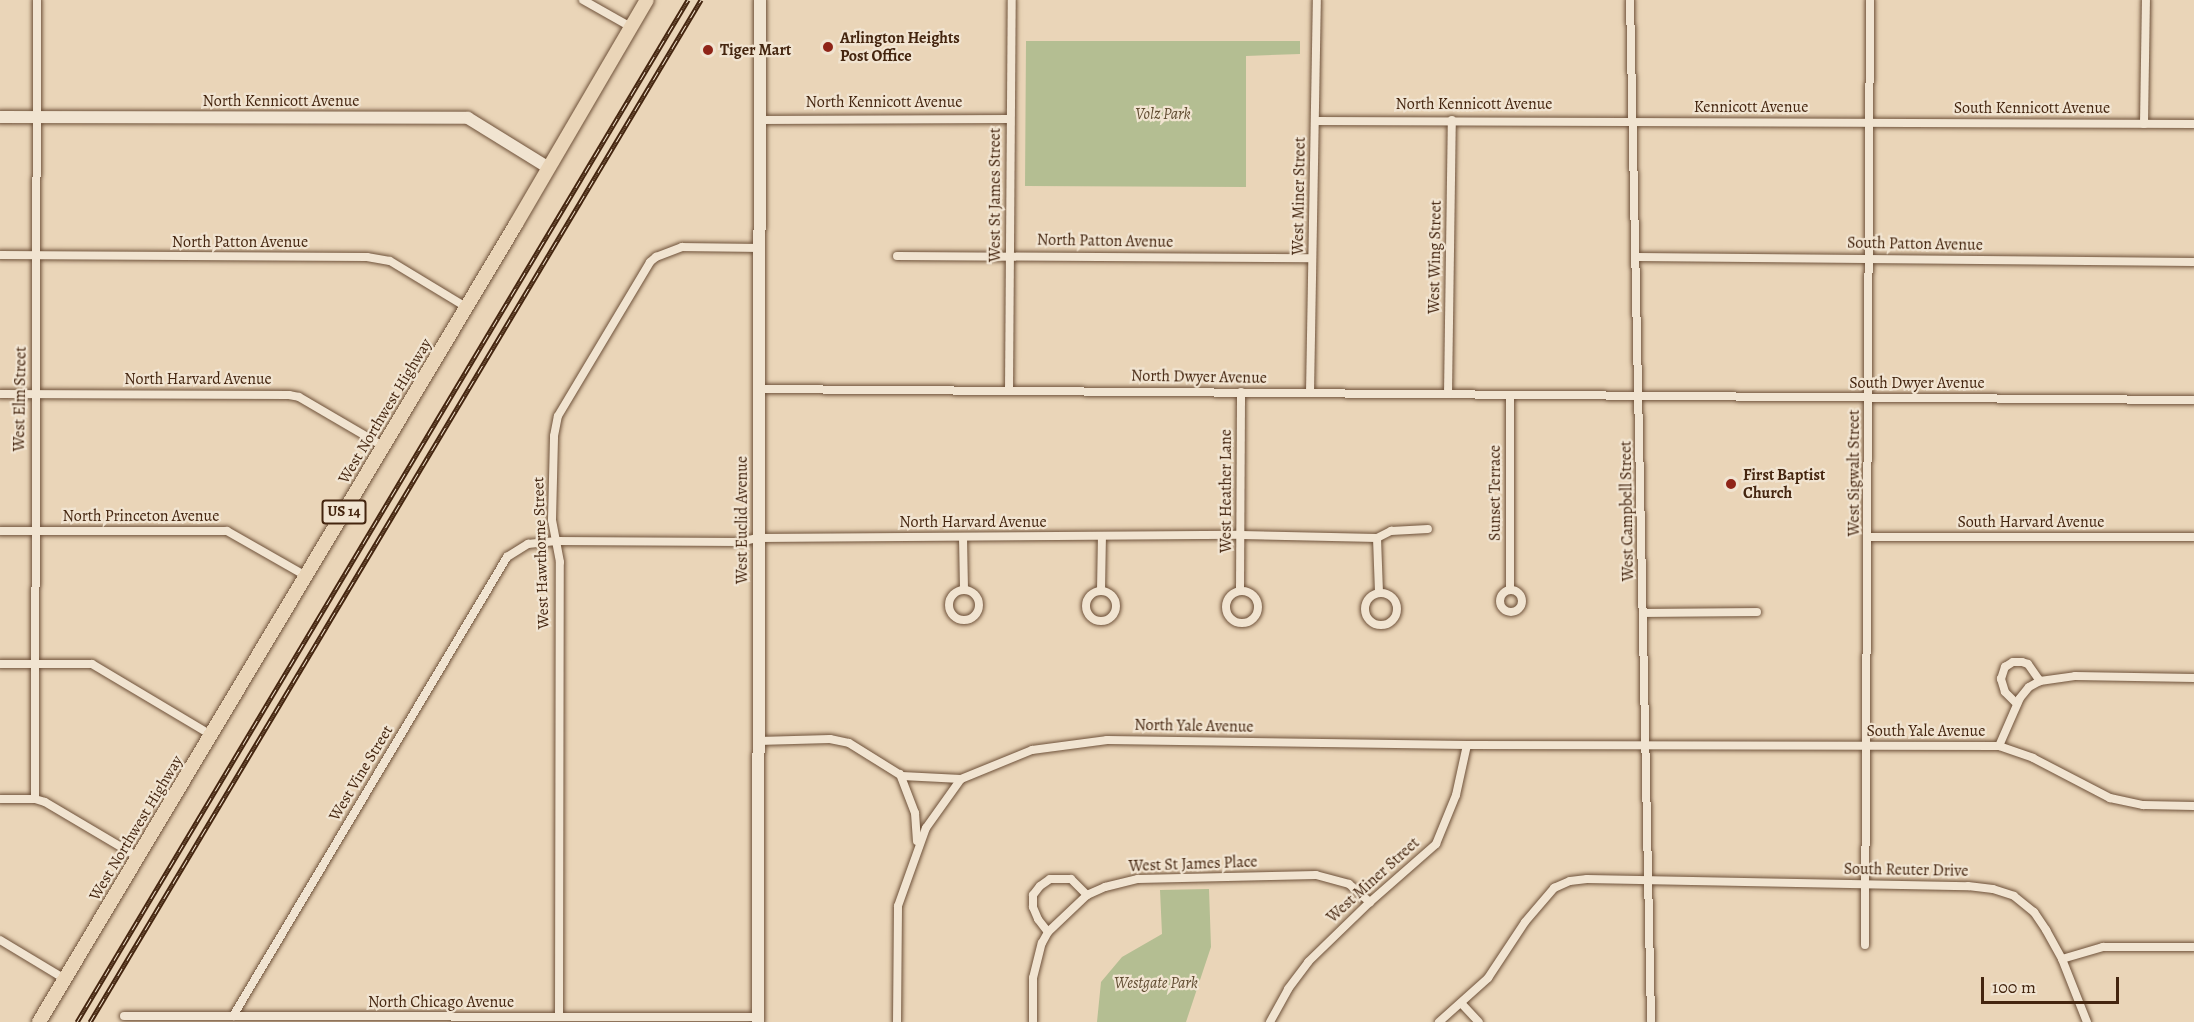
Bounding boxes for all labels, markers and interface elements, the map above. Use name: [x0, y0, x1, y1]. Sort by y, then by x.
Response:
place label: Arlington Heights Post Office: [840, 28, 960, 66]
place label: Tiger Mart: [720, 40, 791, 60]
marker: Arlington Heights Post Office: [821, 40, 835, 54]
marker: Tiger Mart: [701, 43, 715, 57]
street label: North Kennicott Avenue: [203, 91, 359, 111]
street label: North Kennicott Avenue: [806, 92, 962, 112]
street label: North Kennicott Avenue: [1396, 94, 1552, 114]
street label: Kennicott Avenue: [1694, 97, 1808, 117]
street label: South Kennicott Avenue: [1954, 98, 2110, 118]
park label: Volz Park: [1135, 104, 1191, 124]
street label: West St James Street: [985, 128, 1005, 262]
street label: West Miner Street: [1288, 137, 1310, 255]
street label: West Wing Street: [1424, 200, 1446, 314]
street label: North Patton Avenue: [1037, 230, 1173, 252]
street label: North Patton Avenue: [172, 232, 308, 252]
street label: South Patton Avenue: [1847, 233, 1983, 255]
street label: West Northwest Highway: [334, 335, 436, 487]
street label: West Elm Street: [9, 346, 31, 452]
street label: North Dwyer Avenue: [1131, 366, 1267, 388]
street label: North Harvard Avenue: [124, 369, 272, 389]
street label: South Dwyer Avenue: [1849, 373, 1985, 393]
street label: West Sigwalt Street: [1844, 410, 1864, 536]
street label: West Heather Lane: [1216, 429, 1236, 553]
street label: West Campbell Street: [1616, 441, 1638, 581]
street label: Sunset Terrace: [1485, 445, 1505, 541]
street label: West Euclid Avenue: [732, 456, 752, 584]
place label: First Baptist Church: [1743, 465, 1825, 503]
street label: West Hawthorne Street: [529, 477, 553, 629]
marker: First Baptist Church: [1724, 477, 1738, 491]
road number: US 14: [322, 500, 366, 524]
street label: North Princeton Avenue: [63, 506, 219, 526]
street label: North Harvard Avenue: [899, 512, 1047, 532]
street label: South Harvard Avenue: [1957, 512, 2105, 532]
street label: North Yale Avenue: [1134, 715, 1254, 737]
street label: South Yale Avenue: [1867, 721, 1985, 741]
street label: West Vine Street: [325, 722, 397, 824]
street label: West Northwest Highway: [85, 752, 187, 904]
street label: West Miner Street: [1323, 833, 1423, 927]
street label: West St James Place: [1128, 852, 1258, 876]
street label: South Reuter Drive: [1844, 859, 1968, 881]
scale bar: [1984, 965, 2122, 1003]
park label: Westgate Park: [1114, 973, 1198, 993]
text: 100 m: [1992, 975, 2036, 999]
street label: North Chicago Avenue: [368, 992, 514, 1012]

